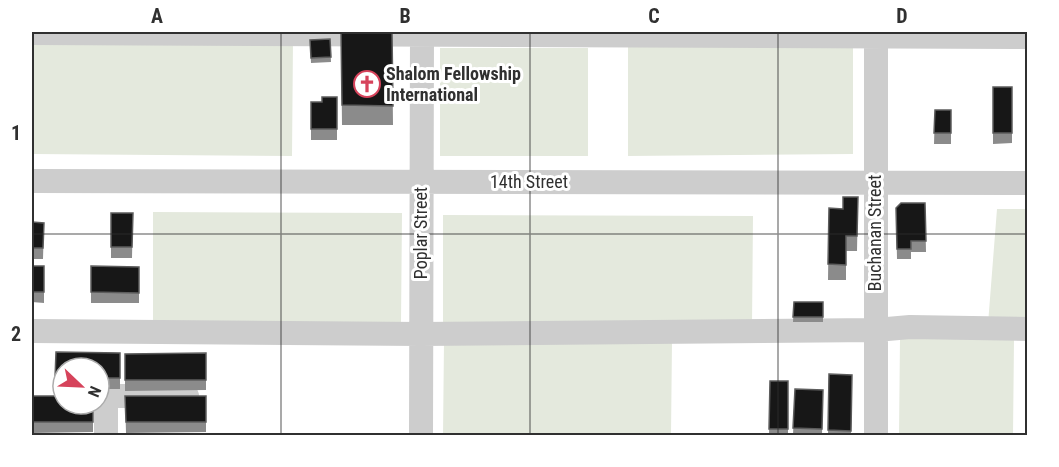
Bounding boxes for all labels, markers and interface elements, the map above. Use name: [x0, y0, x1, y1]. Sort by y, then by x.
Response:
text: A: [151, 4, 163, 28]
text: B: [399, 4, 411, 28]
text: C: [648, 4, 660, 28]
text: D: [896, 4, 908, 28]
place label: Shalom Fellowship International: [386, 63, 521, 105]
church icon: Shalom Fellowship International: [352, 69, 382, 99]
text: 1: [11, 121, 21, 145]
street label: 14th Street: [490, 171, 568, 192]
street label: Buchanan Street: [864, 175, 885, 291]
street label: Poplar Street: [410, 187, 431, 279]
text: 2: [11, 322, 21, 346]
north arrow: [51, 356, 111, 416]
text: N: [84, 383, 105, 400]

